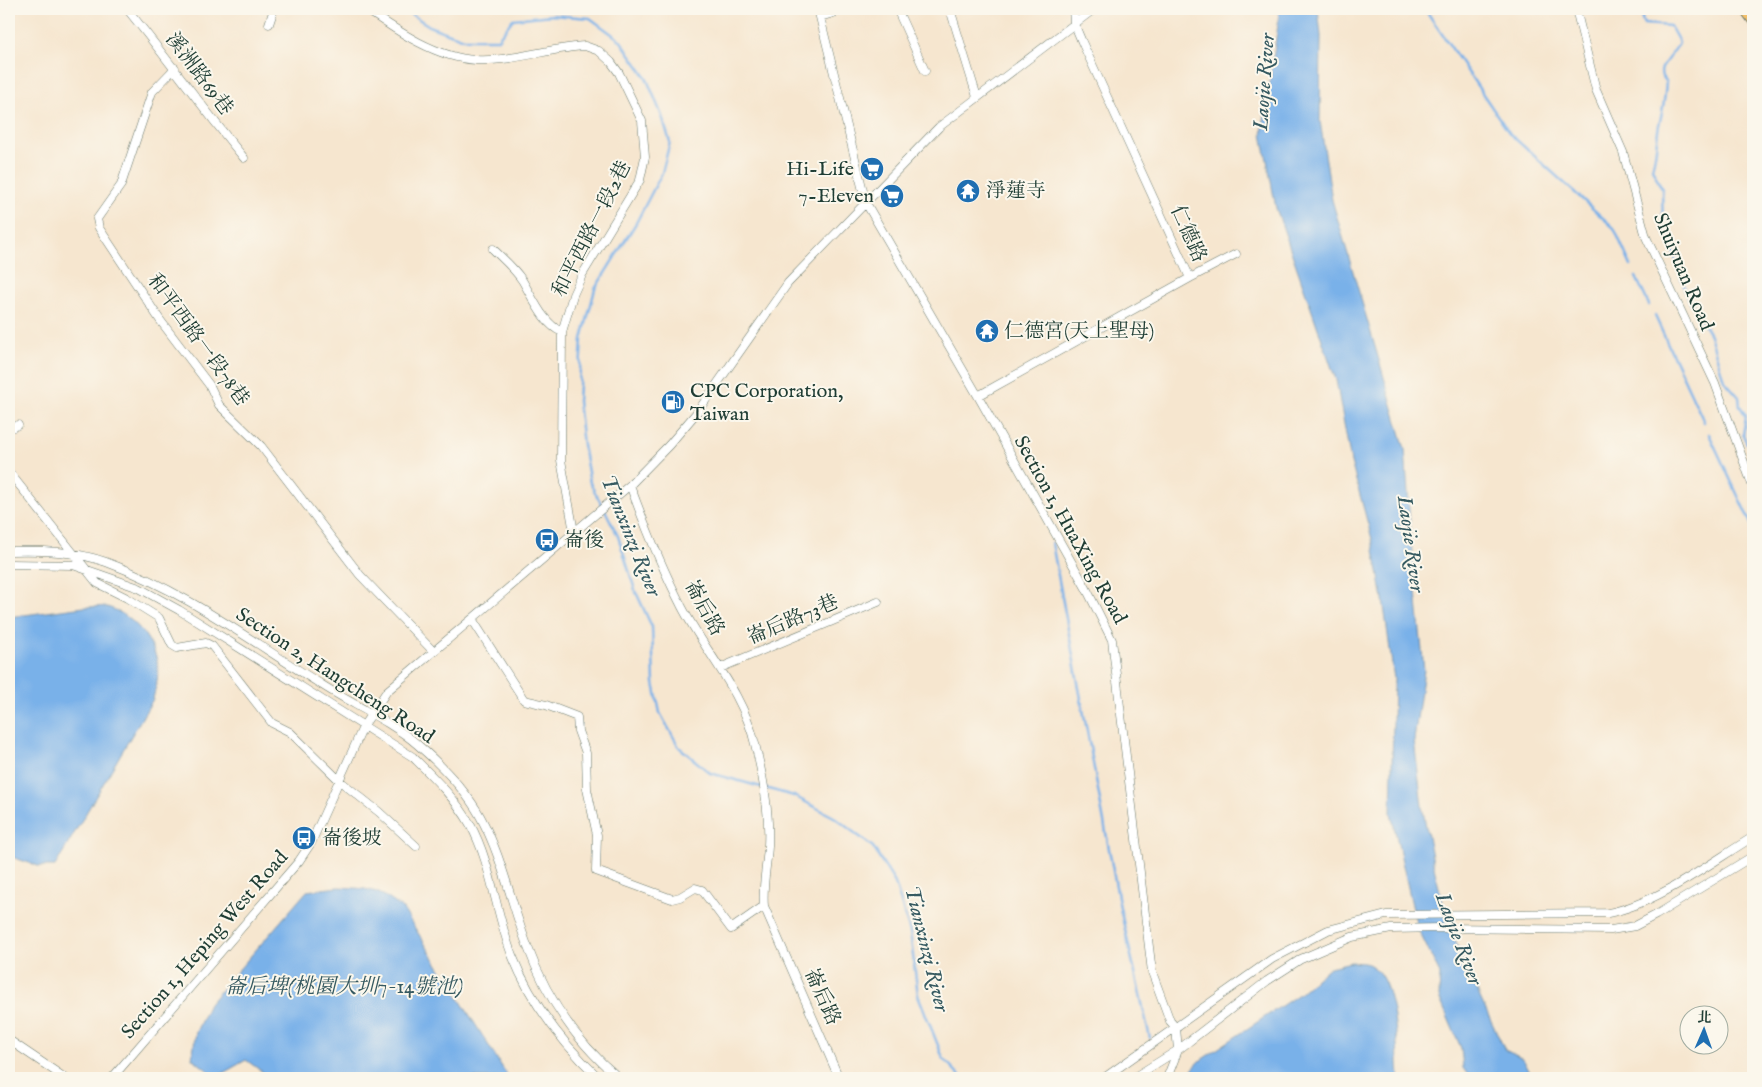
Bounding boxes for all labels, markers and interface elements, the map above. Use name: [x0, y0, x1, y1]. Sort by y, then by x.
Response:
street label: 溪洲路69巷: [160, 28, 238, 120]
water label: Laojie River: [1248, 32, 1282, 133]
supermarket icon: Hi-Life: [859, 156, 885, 182]
street label: 和平西路一段2巷: [547, 157, 637, 301]
place label: Hi-Life: [786, 157, 854, 182]
temple icon: 淨蓮寺: [955, 178, 981, 204]
place label: 淨蓮寺: [986, 179, 1046, 204]
supermarket icon: 7-Eleven: [879, 183, 905, 209]
place label: 7-Eleven: [798, 184, 874, 209]
street label: 仁德路: [1164, 202, 1212, 266]
street label: Shuiyuan Road: [1647, 209, 1719, 335]
street label: 和平西路一段78巷: [142, 269, 254, 411]
temple icon: 仁德宮(天上聖母): [974, 318, 1000, 344]
place label: 仁德宮(天上聖母): [1004, 319, 1154, 344]
place label: CPC Corporation, Taiwan: [690, 379, 843, 427]
fuel station icon: CPC Corporation, Taiwan: [660, 389, 686, 415]
street label: Section 1, HuaXing Road: [1008, 431, 1132, 629]
water label: Tianxinzi River: [593, 471, 667, 602]
water label: Laojie River: [1390, 493, 1430, 595]
bus stop icon: 崙後: [534, 527, 560, 553]
place label: 崙後: [564, 528, 604, 553]
street label: 崙后路: [679, 576, 729, 640]
street label: 崙后路73巷: [744, 590, 842, 650]
street label: Section 2, Hangcheng Road: [231, 602, 439, 750]
bus stop icon: 崙後坡: [291, 825, 317, 851]
place label: 崙後坡: [322, 826, 382, 851]
street label: Section 1, Heping West Road: [116, 845, 294, 1044]
water label: Tianxinzi River: [897, 883, 955, 1016]
water label: Laojie River: [1428, 888, 1488, 990]
street label: 崙后路: [798, 965, 846, 1029]
water label: 崙后埤(桃園大圳7-14號池): [225, 974, 463, 1001]
north arrow: [1680, 1004, 1730, 1054]
text: 北: [1697, 1009, 1712, 1027]

